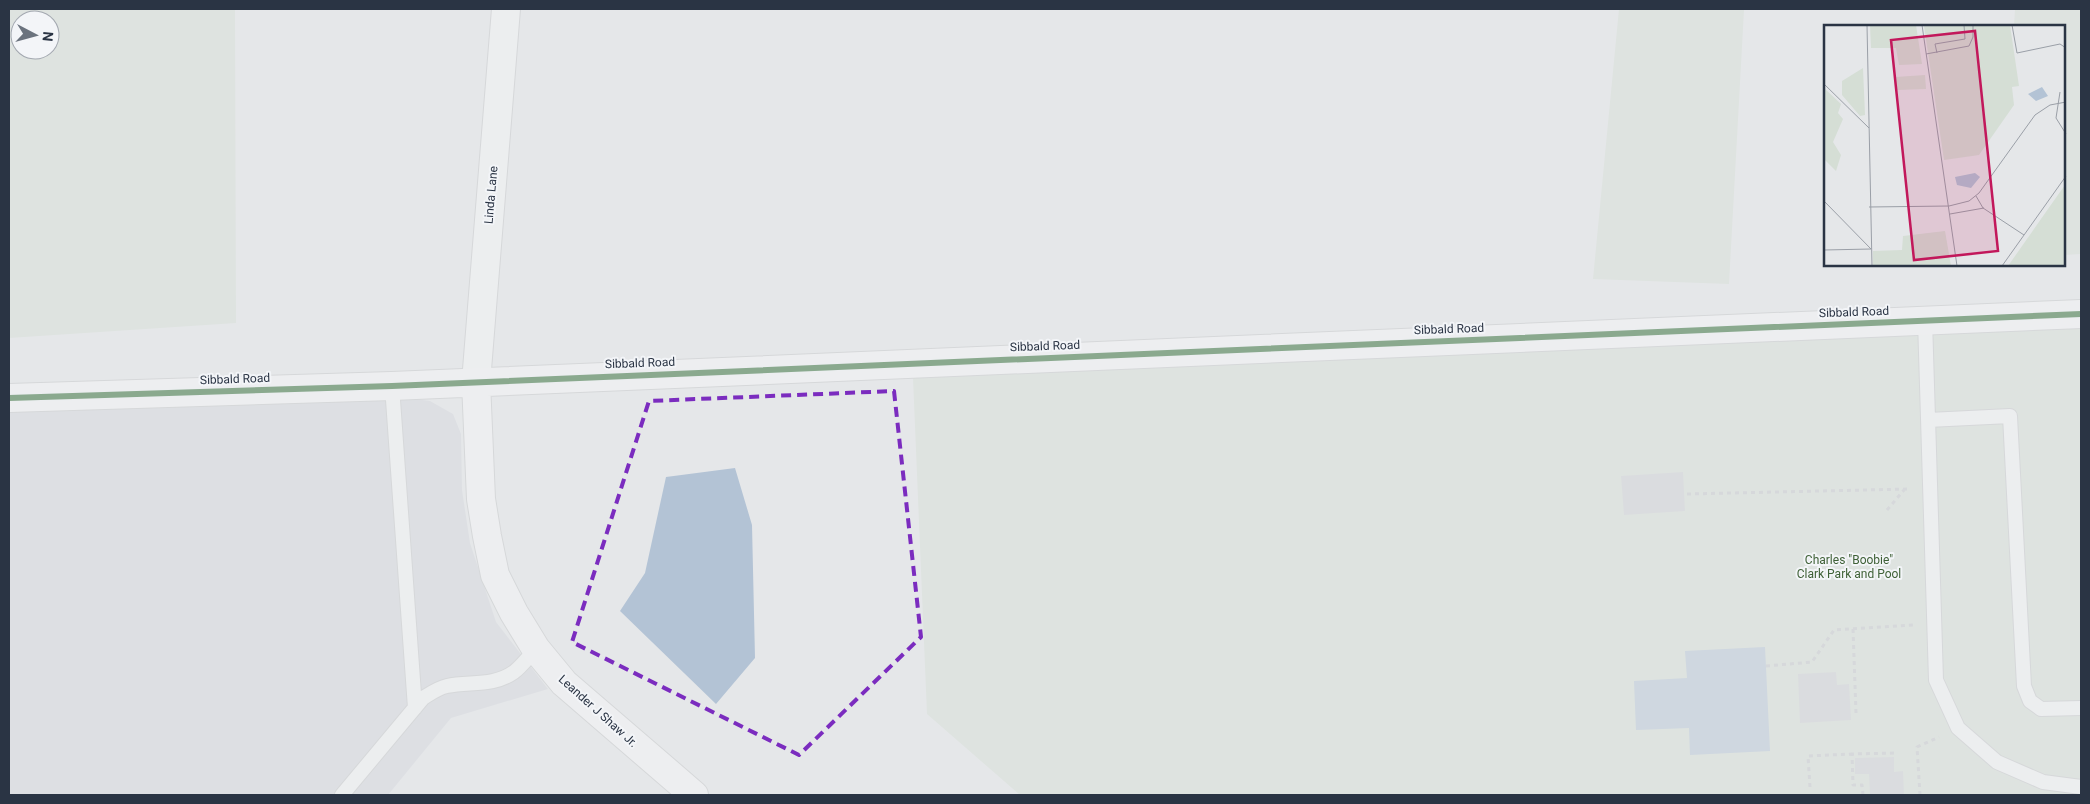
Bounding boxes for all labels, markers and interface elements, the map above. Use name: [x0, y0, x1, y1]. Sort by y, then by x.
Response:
north arrow: [10, 10, 60, 60]
inset map: [1824, 25, 2065, 266]
text: N: [39, 31, 56, 42]
street label: Linda Lane: [481, 165, 501, 225]
street label: Sibbald Road: [1819, 304, 1889, 320]
street label: Sibbald Road: [1414, 321, 1484, 337]
street label: Sibbald Road: [1010, 338, 1080, 354]
street label: Sibbald Road: [605, 355, 675, 371]
street label: Sibbald Road: [200, 371, 270, 387]
park label: Charles "Boobie" Clark Park and Pool: [1797, 553, 1901, 581]
street label: Leander J Shaw Jr.: [556, 672, 640, 750]

